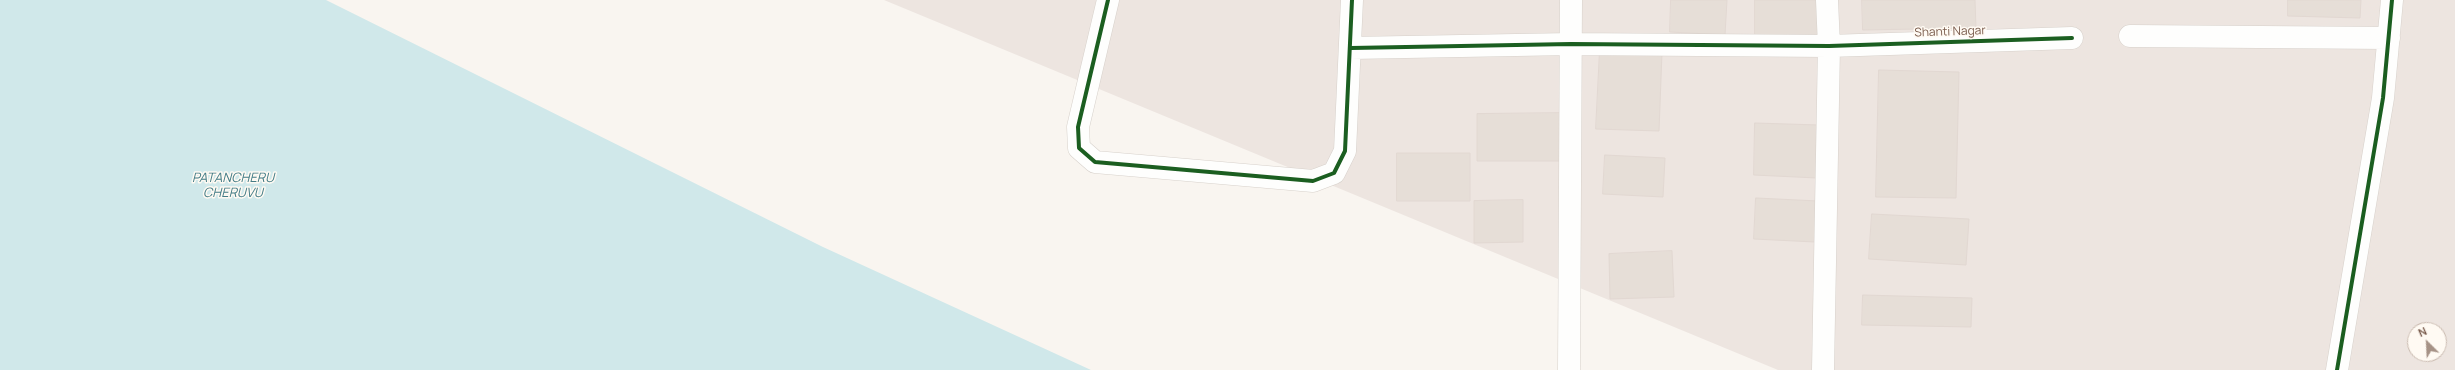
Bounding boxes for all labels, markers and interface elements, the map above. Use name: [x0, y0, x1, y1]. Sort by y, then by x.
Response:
street label: Shanti Nagar: [1914, 24, 1986, 40]
water label: PATANCHERU CHERUVU: [192, 170, 274, 201]
north arrow: [2407, 322, 2447, 362]
text: N: [2416, 323, 2429, 340]

